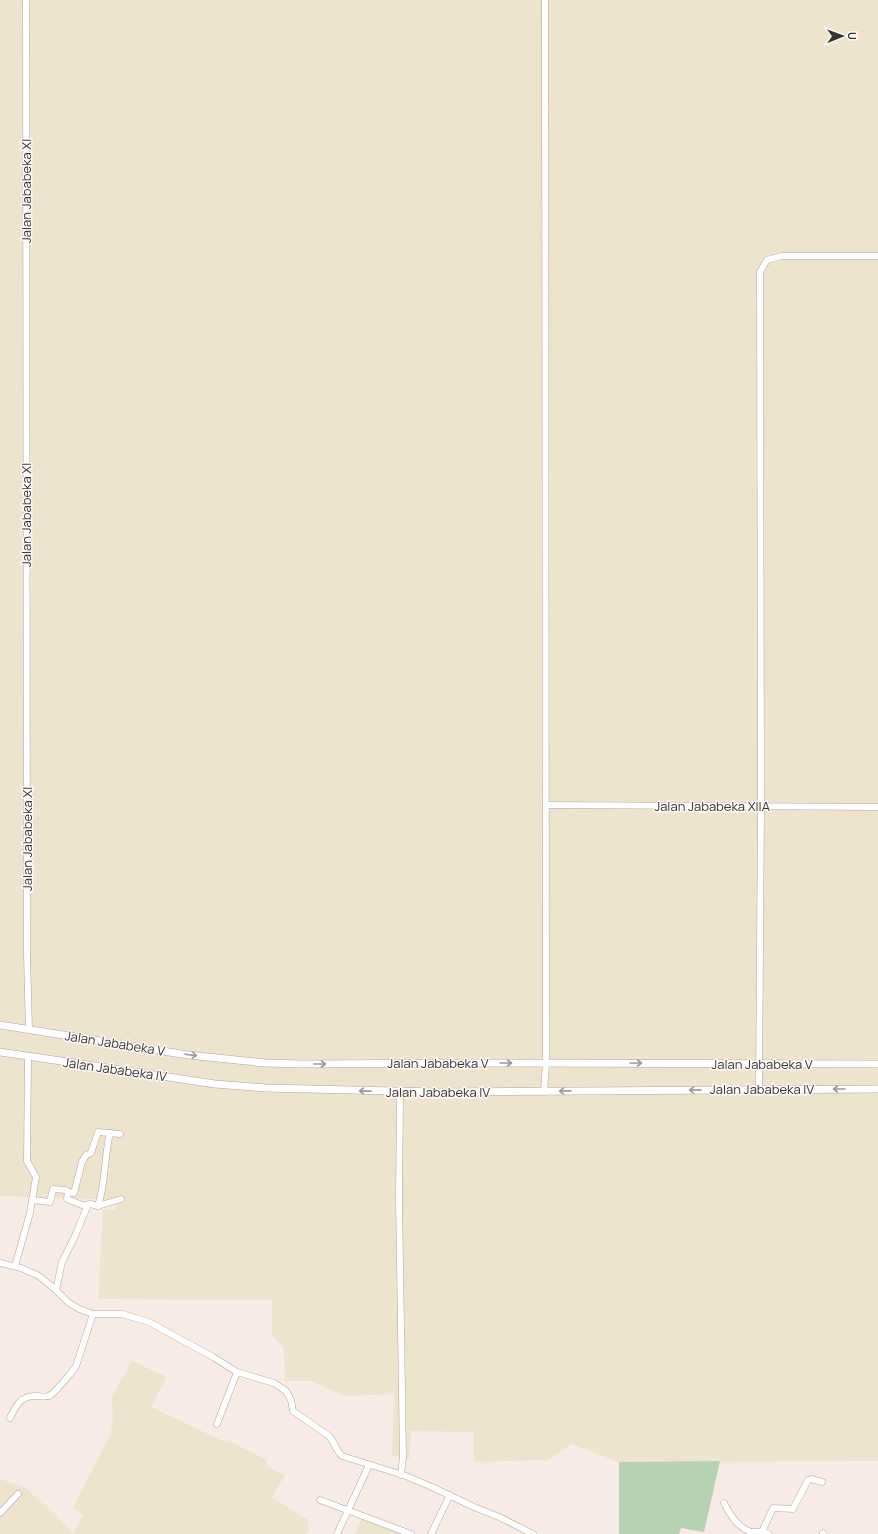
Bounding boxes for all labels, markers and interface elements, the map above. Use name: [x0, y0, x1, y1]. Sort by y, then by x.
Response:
north arrow: [822, 16, 862, 56]
text: U: [845, 32, 860, 40]
street label: Jalan Jababeka XI: [17, 139, 35, 243]
street label: Jalan Jababeka XI: [17, 463, 35, 567]
street label: Jalan Jababeka XI: [18, 787, 36, 891]
street label: Jalan Jababeka XIIA: [654, 797, 770, 815]
street label: Jalan Jababeka V: [64, 1026, 167, 1060]
one-way arrow: [184, 1052, 197, 1059]
street label: Jalan Jababeka IV: [62, 1053, 168, 1085]
street label: Jalan Jababeka V: [387, 1054, 489, 1072]
street label: Jalan Jababeka V: [711, 1055, 813, 1073]
one-way arrow: [499, 1059, 512, 1067]
one-way arrow: [629, 1059, 642, 1067]
one-way arrow: [313, 1060, 326, 1068]
street label: Jalan Jababeka IV: [710, 1080, 814, 1098]
street label: Jalan Jababeka IV: [386, 1083, 490, 1101]
one-way arrow: [833, 1085, 846, 1093]
one-way arrow: [689, 1086, 702, 1094]
one-way arrow: [359, 1087, 372, 1095]
one-way arrow: [559, 1087, 572, 1095]

